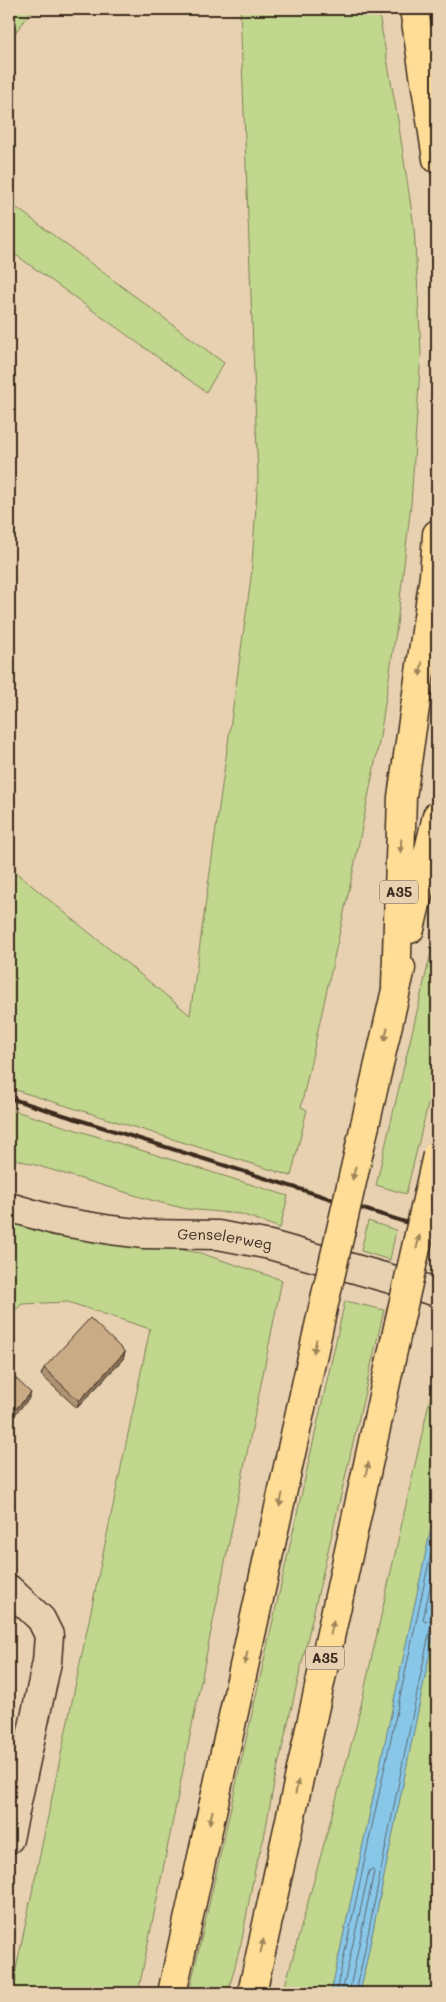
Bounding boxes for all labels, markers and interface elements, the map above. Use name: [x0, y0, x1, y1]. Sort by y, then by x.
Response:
one-way arrow: [417, 661, 425, 677]
one-way arrow: [397, 838, 405, 854]
road number: A35: [380, 880, 418, 904]
one-way arrow: [382, 1026, 390, 1041]
one-way arrow: [350, 1165, 358, 1180]
street label: Genselerweg: [177, 1223, 274, 1254]
one-way arrow: [414, 1233, 422, 1249]
one-way arrow: [311, 1339, 319, 1354]
one-way arrow: [363, 1462, 371, 1477]
one-way arrow: [277, 1492, 285, 1507]
one-way arrow: [328, 1621, 336, 1636]
road number: A35: [306, 1646, 344, 1670]
one-way arrow: [242, 1651, 250, 1666]
one-way arrow: [293, 1779, 301, 1794]
one-way arrow: [207, 1809, 215, 1824]
one-way arrow: [258, 1938, 266, 1953]

